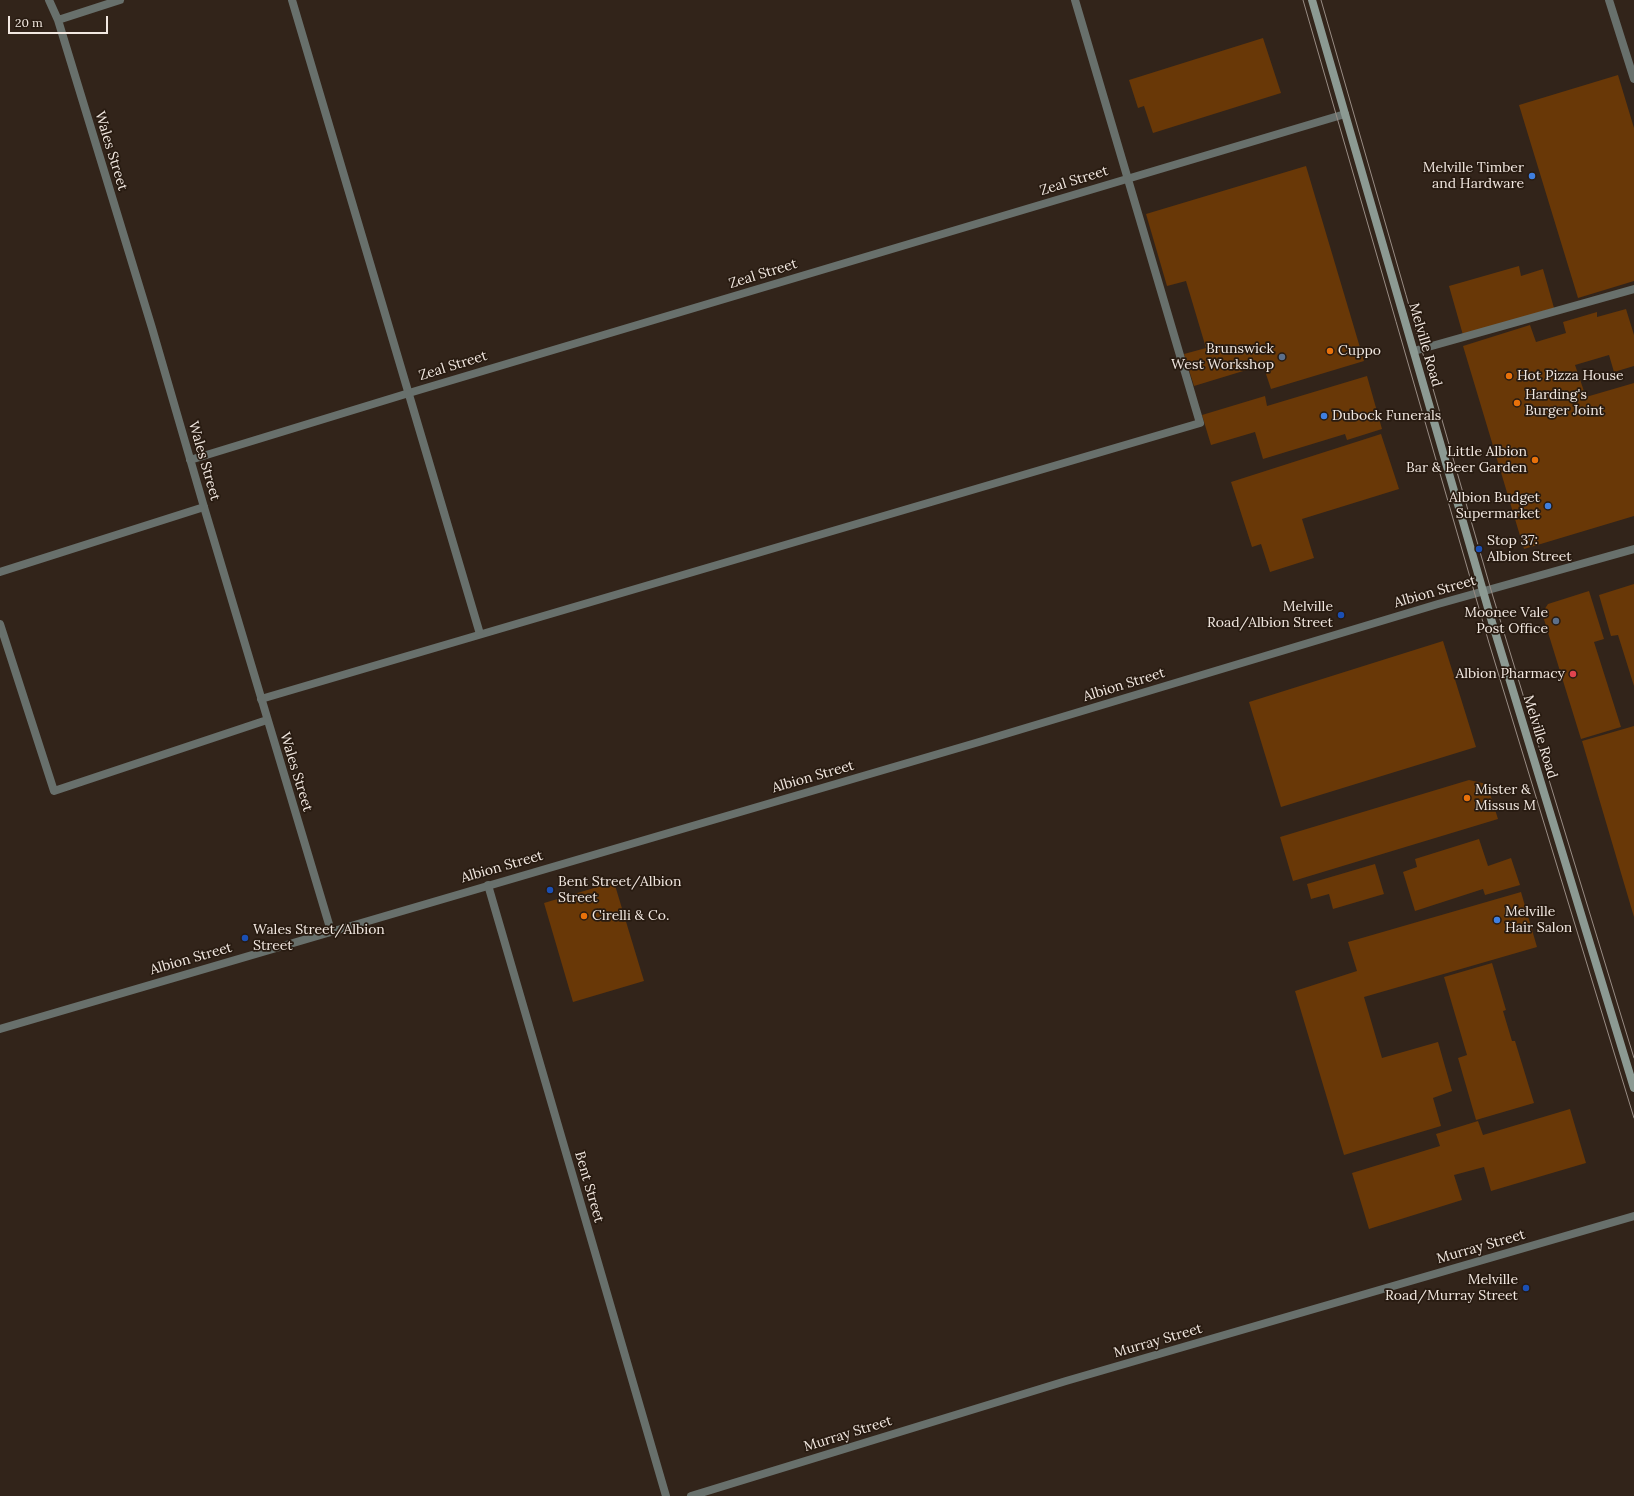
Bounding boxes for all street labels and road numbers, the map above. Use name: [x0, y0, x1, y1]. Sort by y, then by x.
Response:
street label: Wales Street: [91, 109, 131, 193]
street label: Zeal Street: [1038, 163, 1110, 199]
street label: Zeal Street: [727, 256, 799, 292]
street label: Melville Road: [1405, 301, 1445, 389]
street label: Zeal Street: [417, 348, 489, 384]
street label: Wales Street: [185, 419, 223, 503]
street label: Albion Street: [1392, 572, 1478, 612]
street label: Albion Street: [1081, 665, 1167, 705]
street label: Melville Road: [1519, 693, 1561, 781]
street label: Wales Street: [276, 730, 316, 814]
street label: Albion Street: [770, 757, 856, 797]
street label: Albion Street: [459, 847, 545, 887]
street label: Albion Street: [148, 939, 234, 979]
street label: Bent Street: [571, 1149, 607, 1225]
street label: Murray Street: [1435, 1226, 1527, 1268]
street label: Murray Street: [1112, 1320, 1204, 1362]
street label: Murray Street: [802, 1413, 894, 1455]

